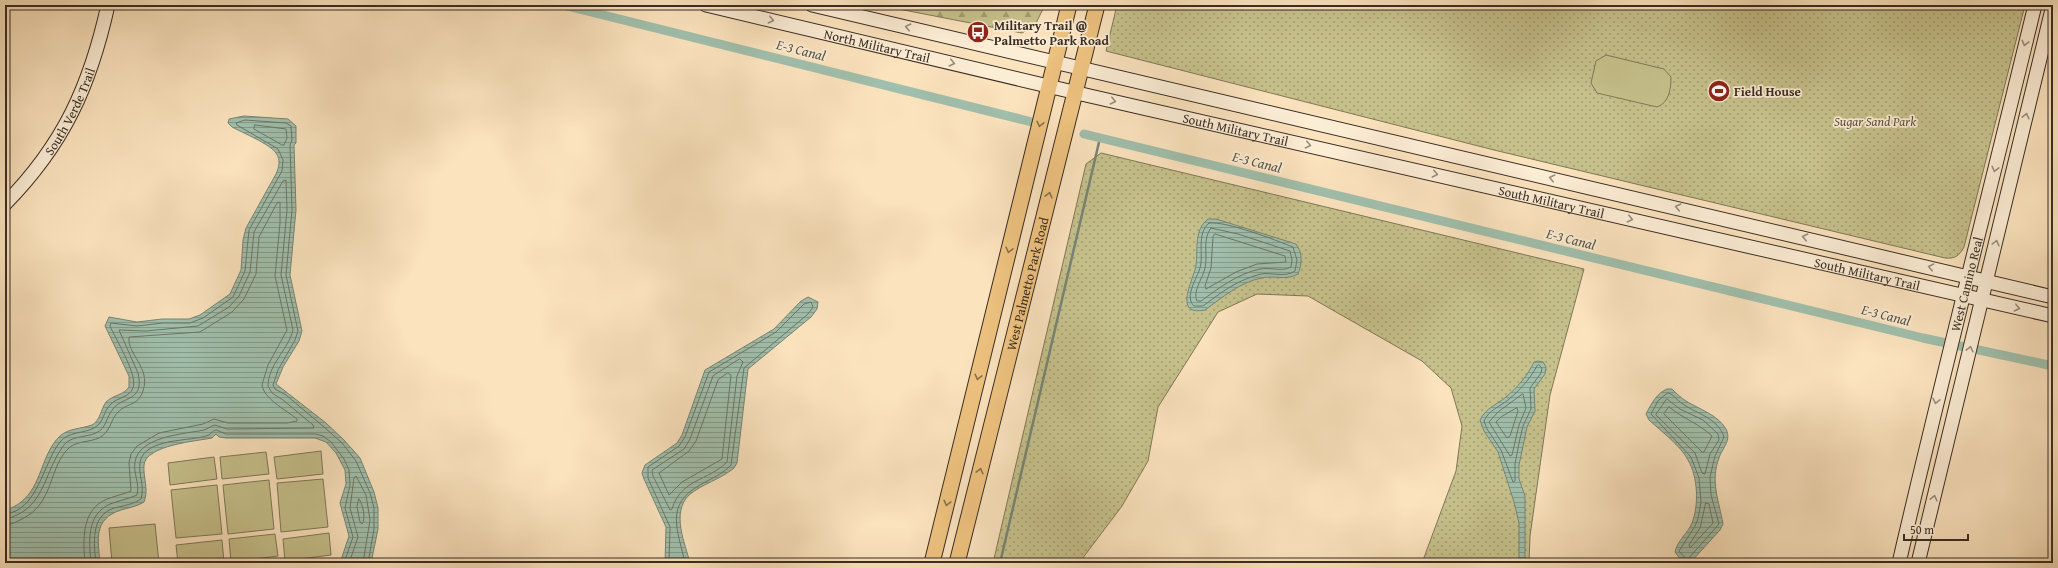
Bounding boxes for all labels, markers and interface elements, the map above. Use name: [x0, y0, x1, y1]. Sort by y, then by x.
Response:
one-way arrow: [768, 16, 774, 24]
place label: Military Trail @ Palmetto Park Road: [994, 16, 1109, 50]
bus stop icon: Military Trail @ Palmetto Park Road: [965, 19, 991, 45]
street label: North Military Trail: [822, 24, 933, 67]
one-way arrow: [905, 24, 911, 32]
water label: E-3 Canal: [773, 34, 828, 66]
one-way arrow: [2022, 40, 2030, 46]
one-way arrow: [948, 58, 955, 67]
street label: South Verde Trail: [40, 65, 100, 159]
sports icon: Field House: [1706, 78, 1732, 104]
place label: Field House: [1734, 82, 1801, 101]
one-way arrow: [1110, 97, 1116, 105]
street label: South Military Trail: [1181, 108, 1291, 151]
park label: Sugar Sand Park: [1834, 112, 1916, 131]
one-way arrow: [2021, 113, 2030, 120]
one-way arrow: [1037, 121, 1045, 127]
one-way arrow: [1305, 141, 1311, 149]
water label: E-3 Canal: [1229, 146, 1284, 178]
one-way arrow: [1991, 166, 1999, 172]
one-way arrow: [1431, 169, 1438, 178]
one-way arrow: [1548, 174, 1555, 182]
street label: South Military Trail: [1497, 180, 1607, 223]
one-way arrow: [1044, 192, 1053, 199]
one-way arrow: [1675, 204, 1681, 212]
one-way arrow: [1626, 214, 1633, 222]
street label: West Palmetto Park Road: [1001, 215, 1053, 352]
water label: E-3 Canal: [1543, 223, 1598, 255]
one-way arrow: [1801, 234, 1808, 242]
street label: West Camino Real: [1945, 234, 1987, 333]
one-way arrow: [1991, 239, 1999, 246]
one-way arrow: [1006, 247, 1014, 254]
street label: South Military Trail: [1813, 252, 1922, 295]
one-way arrow: [1928, 264, 1934, 272]
water label: E-3 Canal: [1858, 299, 1913, 331]
one-way arrow: [2014, 303, 2021, 311]
one-way arrow: [1965, 346, 1973, 352]
one-way arrow: [975, 373, 983, 380]
one-way arrow: [1933, 398, 1941, 405]
one-way arrow: [975, 468, 983, 474]
one-way arrow: [1929, 495, 1937, 501]
one-way arrow: [943, 500, 951, 506]
scale bar: [1904, 516, 1968, 542]
text: 50 m: [1910, 521, 1934, 538]

